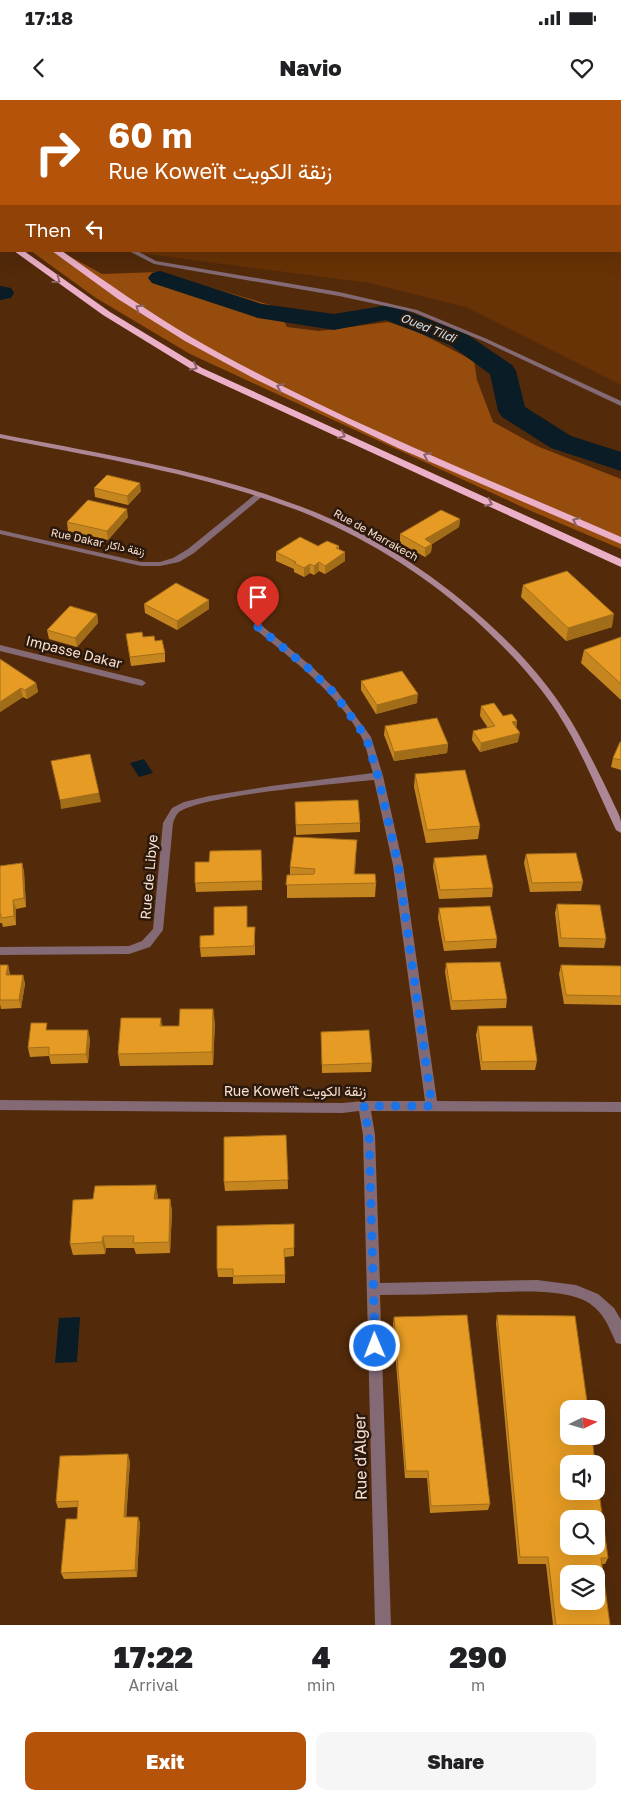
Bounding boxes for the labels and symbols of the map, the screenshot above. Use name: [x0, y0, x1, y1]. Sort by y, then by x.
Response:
one-way arrow: [51, 274, 61, 283]
one-way arrow: [135, 305, 145, 314]
water label: Oued Tildi: [398, 310, 460, 346]
one-way arrow: [189, 360, 198, 370]
one-way arrow: [276, 383, 285, 394]
one-way arrow: [337, 429, 346, 439]
one-way arrow: [423, 452, 432, 463]
one-way arrow: [484, 496, 493, 507]
street label: Rue de Marrakech: [332, 506, 421, 563]
one-way arrow: [572, 517, 581, 528]
street label: Rue Dakar زنقة داكار: [50, 525, 147, 559]
pin: [237, 576, 279, 627]
street label: Impasse Dakar: [24, 631, 125, 672]
street label: Rue de Libye: [136, 834, 161, 920]
street label: Rue Koweït زنقة الكويت: [224, 1082, 367, 1100]
position arrow: [348, 1319, 400, 1371]
north arrow: [560, 1400, 605, 1445]
street label: Rue d'Alger: [349, 1414, 371, 1500]

